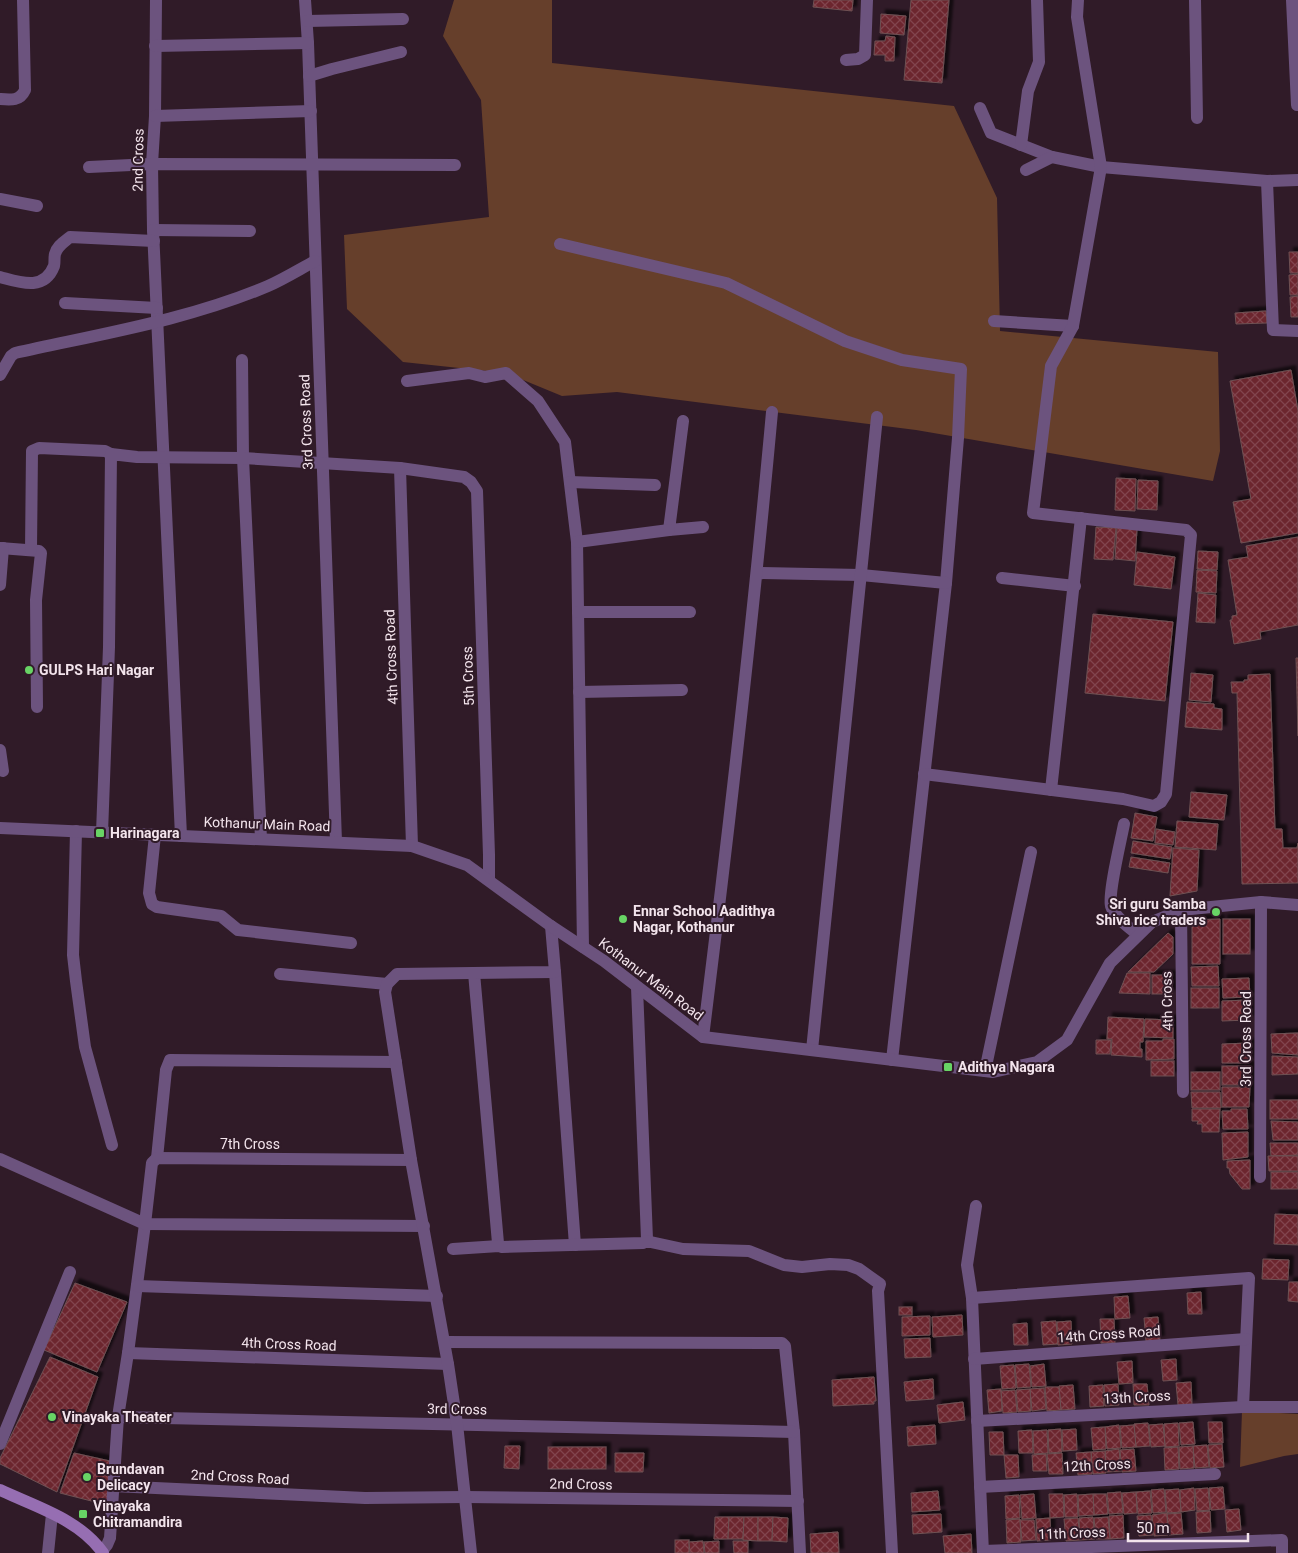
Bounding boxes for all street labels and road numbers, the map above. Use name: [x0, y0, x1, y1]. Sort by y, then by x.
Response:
street label: 2nd Cross: [129, 128, 147, 192]
street label: 3rd Cross Road: [296, 374, 316, 470]
street label: 4th Cross Road: [381, 609, 401, 705]
street label: 5th Cross: [459, 646, 477, 706]
street label: Kothanur Main Road: [203, 814, 331, 834]
street label: Kothanur Main Road: [596, 934, 706, 1024]
street label: 4th Cross: [1158, 971, 1176, 1031]
street label: 3rd Cross Road: [1238, 991, 1254, 1087]
street label: 7th Cross: [220, 1136, 280, 1152]
street label: 14th Cross Road: [1057, 1322, 1161, 1346]
street label: 4th Cross Road: [241, 1334, 337, 1354]
street label: 13th Cross: [1103, 1387, 1171, 1407]
street label: 3rd Cross: [427, 1400, 487, 1418]
street label: 12th Cross: [1063, 1455, 1131, 1475]
street label: 2nd Cross Road: [190, 1466, 290, 1488]
street label: 2nd Cross: [549, 1475, 613, 1493]
street label: 11th Cross: [1038, 1524, 1106, 1542]

